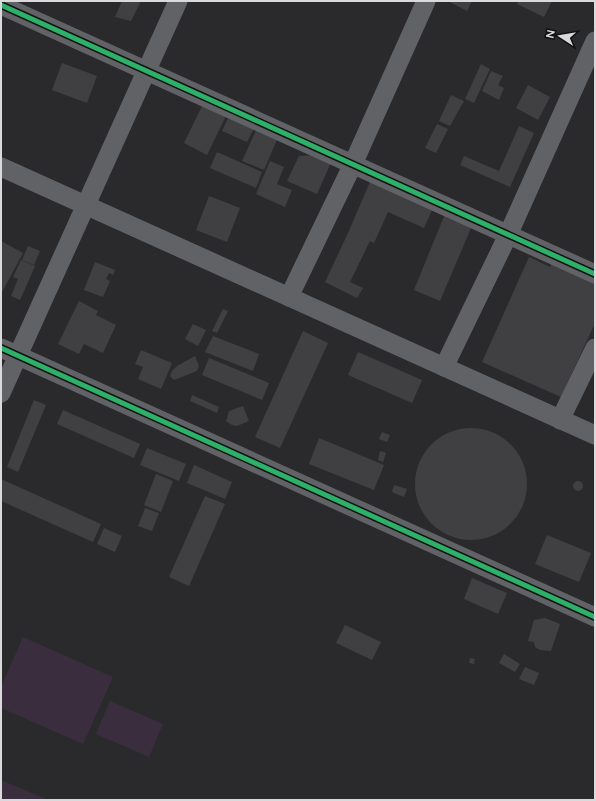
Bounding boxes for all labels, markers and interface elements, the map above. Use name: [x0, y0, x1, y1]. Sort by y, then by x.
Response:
north arrow: [540, 16, 580, 56]
text: N: [543, 29, 558, 40]

